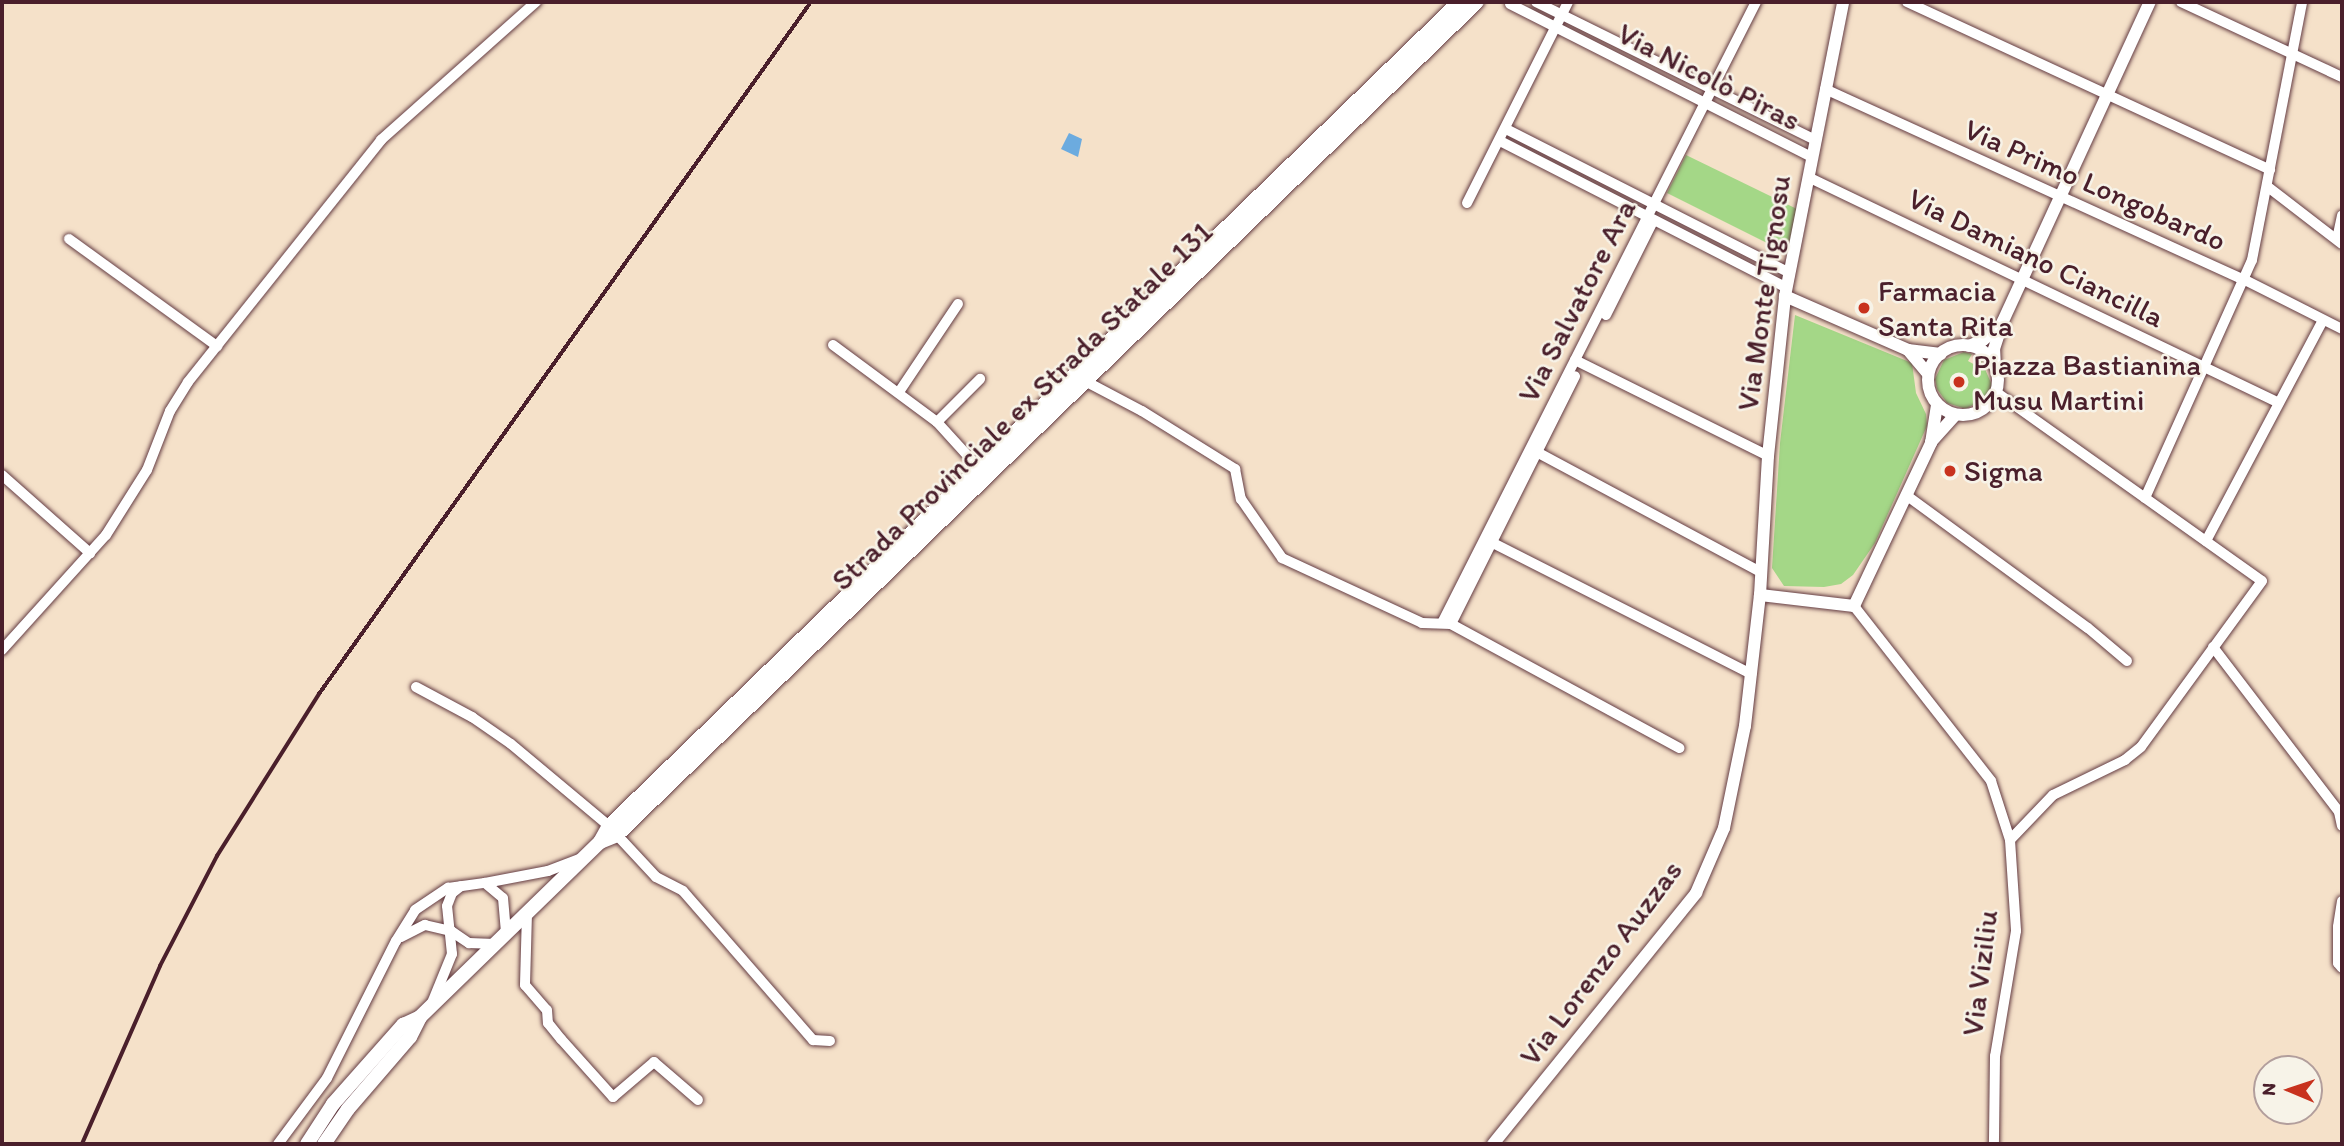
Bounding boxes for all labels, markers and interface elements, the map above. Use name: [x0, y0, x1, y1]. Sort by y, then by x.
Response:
street label: Via Nicolò Piras: [1612, 16, 1806, 138]
street label: Via Primo Longobardo: [1959, 111, 2231, 259]
street label: Via Monte Tignosu: [1730, 174, 1798, 412]
street label: Via Damiano Ciancilla: [1902, 180, 2170, 336]
street label: Via Salvatore Ara: [1510, 194, 1644, 408]
street label: Strada Provinciale ex Strada Statale 131: [824, 214, 1220, 598]
place label: Farmacia Santa Rita: [1878, 273, 2012, 344]
marker: Farmacia Santa Rita: [1856, 300, 1872, 316]
place label: Piazza Bastianina Musu Martini: [1973, 347, 2202, 418]
marker: Piazza Bastianina Musu Martini: [1951, 374, 1967, 390]
place label: Sigma: [1964, 453, 2043, 489]
marker: Sigma: [1942, 463, 1958, 479]
street label: Via Lorenzo Auzzas: [1512, 854, 1690, 1072]
street label: Via Viziliu: [1954, 908, 2006, 1038]
north arrow: [2253, 1055, 2323, 1125]
text: N: [2257, 1083, 2280, 1096]

